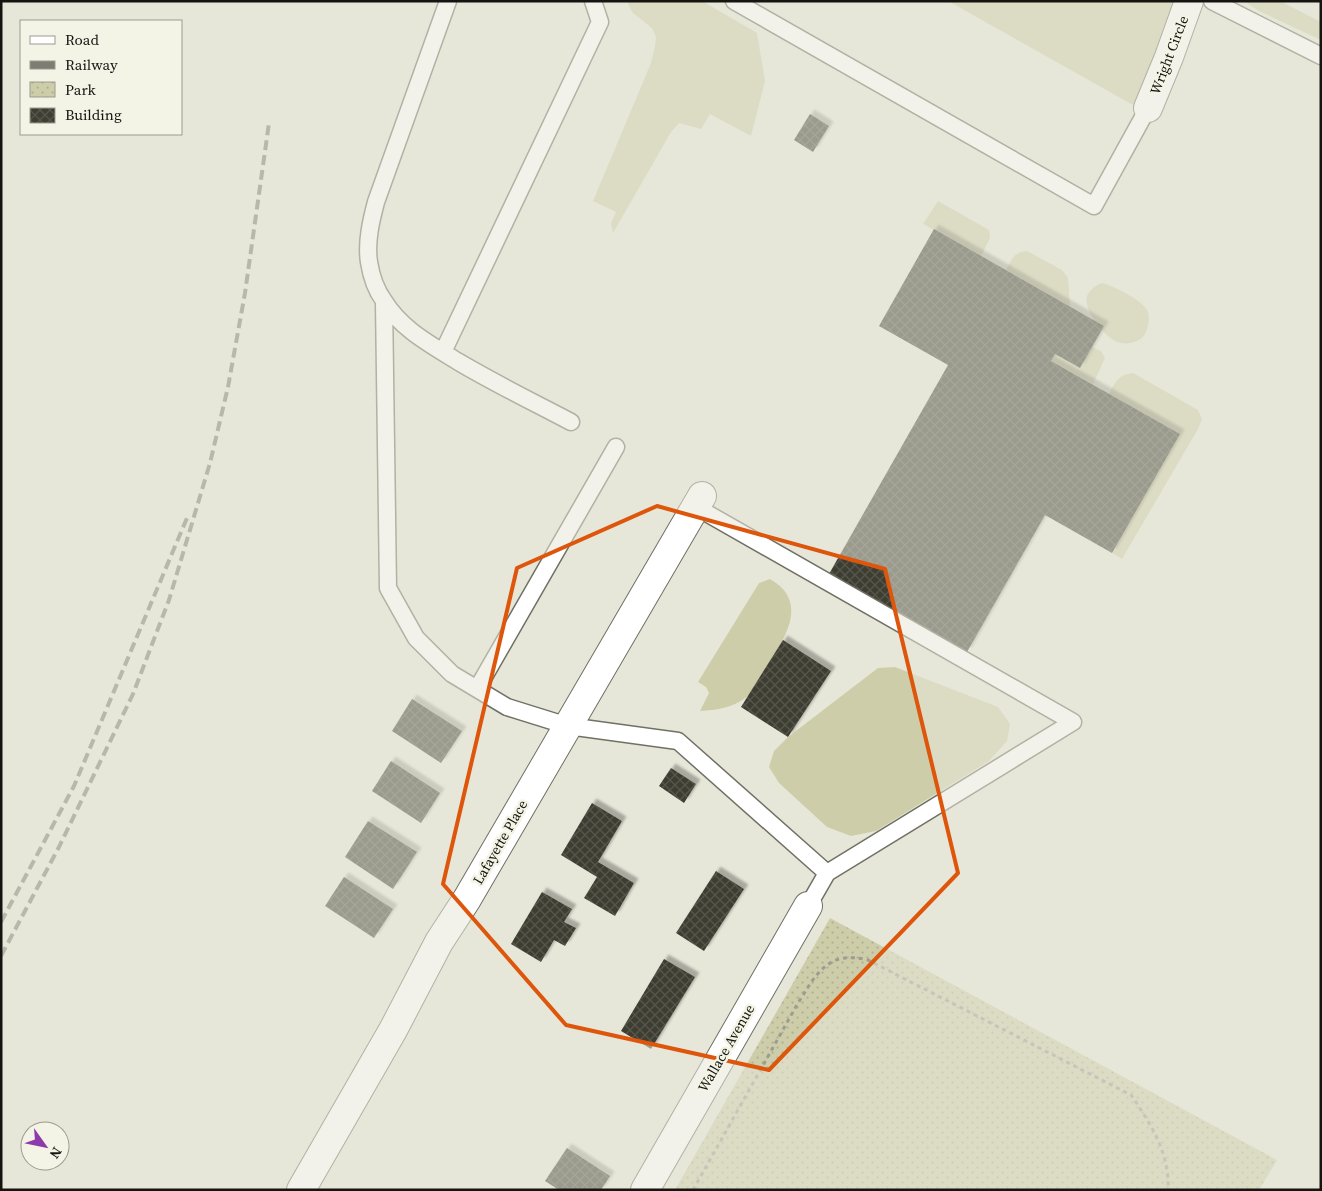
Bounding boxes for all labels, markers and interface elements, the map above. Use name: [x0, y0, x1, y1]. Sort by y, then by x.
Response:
street label: Wright Circle: [1145, 13, 1193, 97]
legend: [20, 20, 182, 135]
text: Road: [65, 29, 99, 50]
text: Railway: [65, 54, 118, 75]
text: Park: [65, 79, 97, 100]
text: Building: [65, 104, 122, 125]
street label: Lafayette Place: [468, 796, 532, 888]
street label: Wallace Avenue: [693, 1001, 759, 1095]
north arrow: [20, 1121, 70, 1171]
text: N: [45, 1143, 67, 1163]

